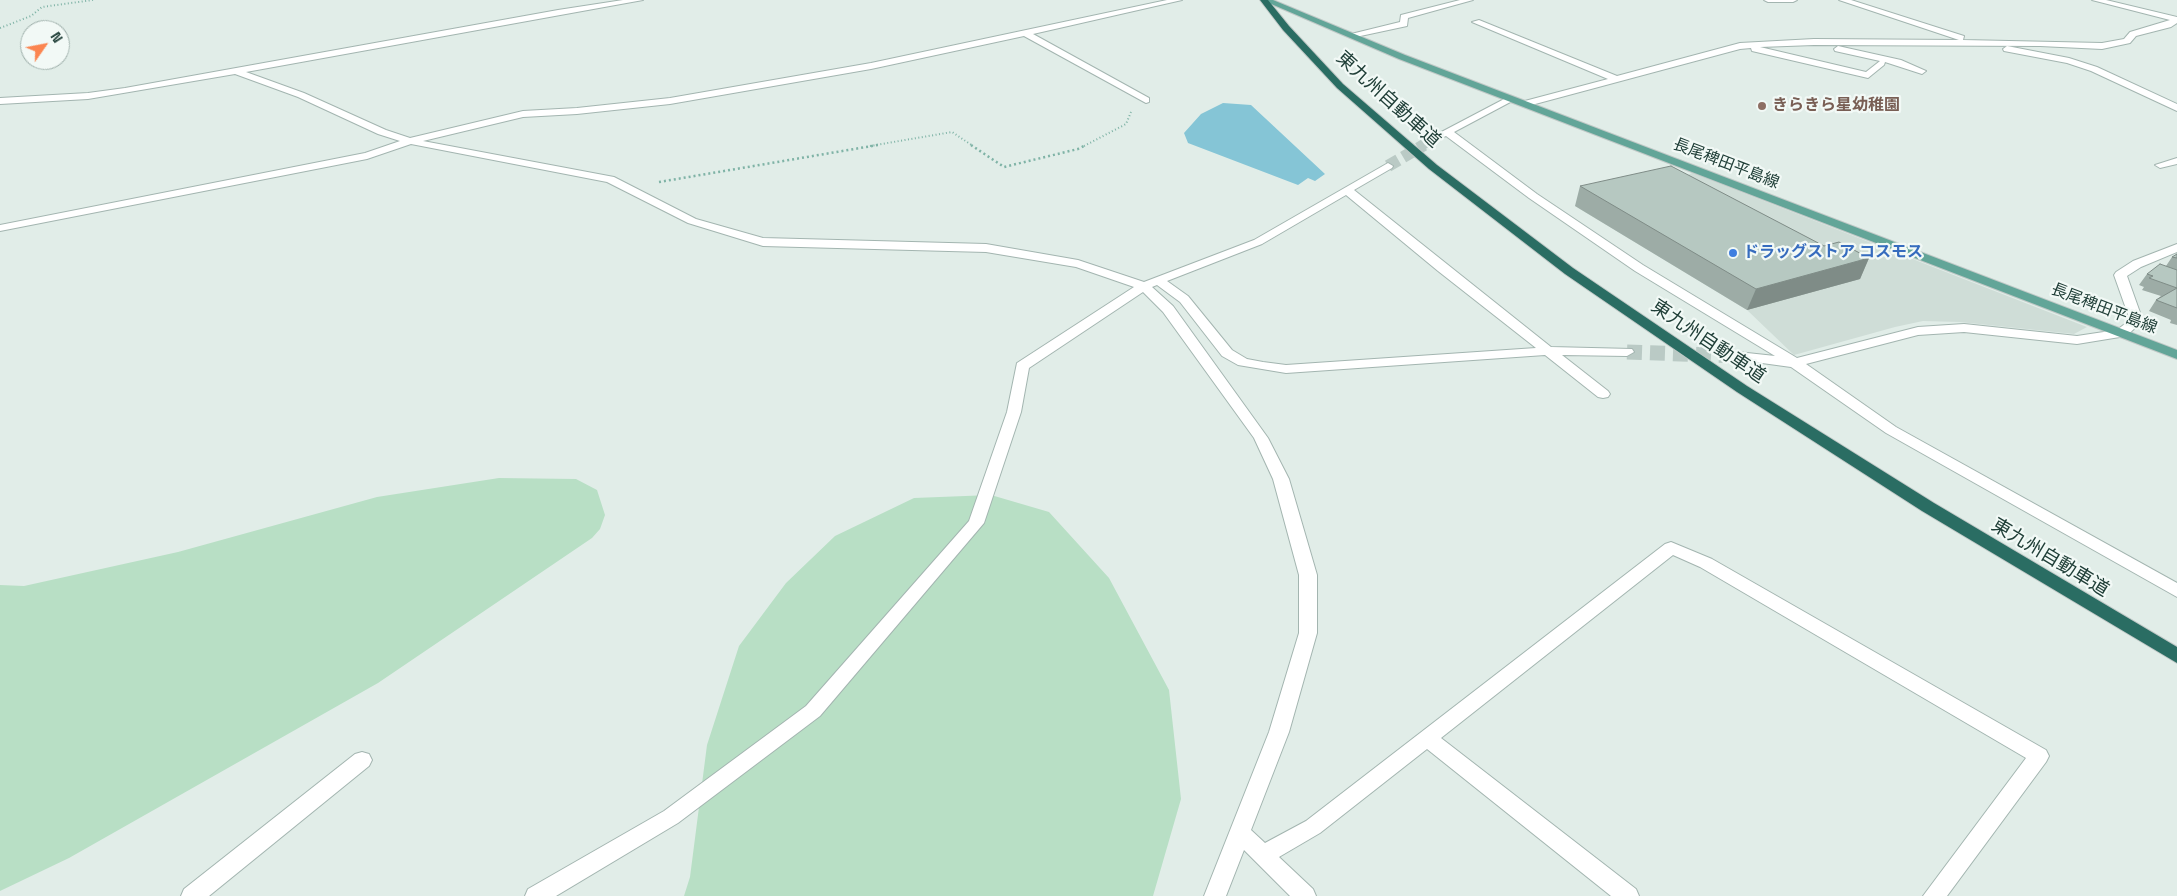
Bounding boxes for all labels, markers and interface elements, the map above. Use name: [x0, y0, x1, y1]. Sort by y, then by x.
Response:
north arrow: [20, 20, 70, 70]
text: N: [47, 29, 67, 46]
street label: 東九州自動車道: [1331, 47, 1445, 153]
place label: きらきら星幼稚園: [1772, 96, 1900, 116]
marker: きらきら星幼稚園: [1756, 100, 1768, 112]
street label: 長尾稗田平島線: [1670, 135, 1782, 193]
place label: ドラッグストア コスモス: [1743, 243, 1923, 263]
marker: ドラッグストア コスモス: [1727, 247, 1739, 259]
street label: 長尾稗田平島線: [2048, 280, 2160, 338]
street label: 東九州自動車道: [1646, 295, 1770, 389]
street label: 東九州自動車道: [1987, 514, 2113, 602]

